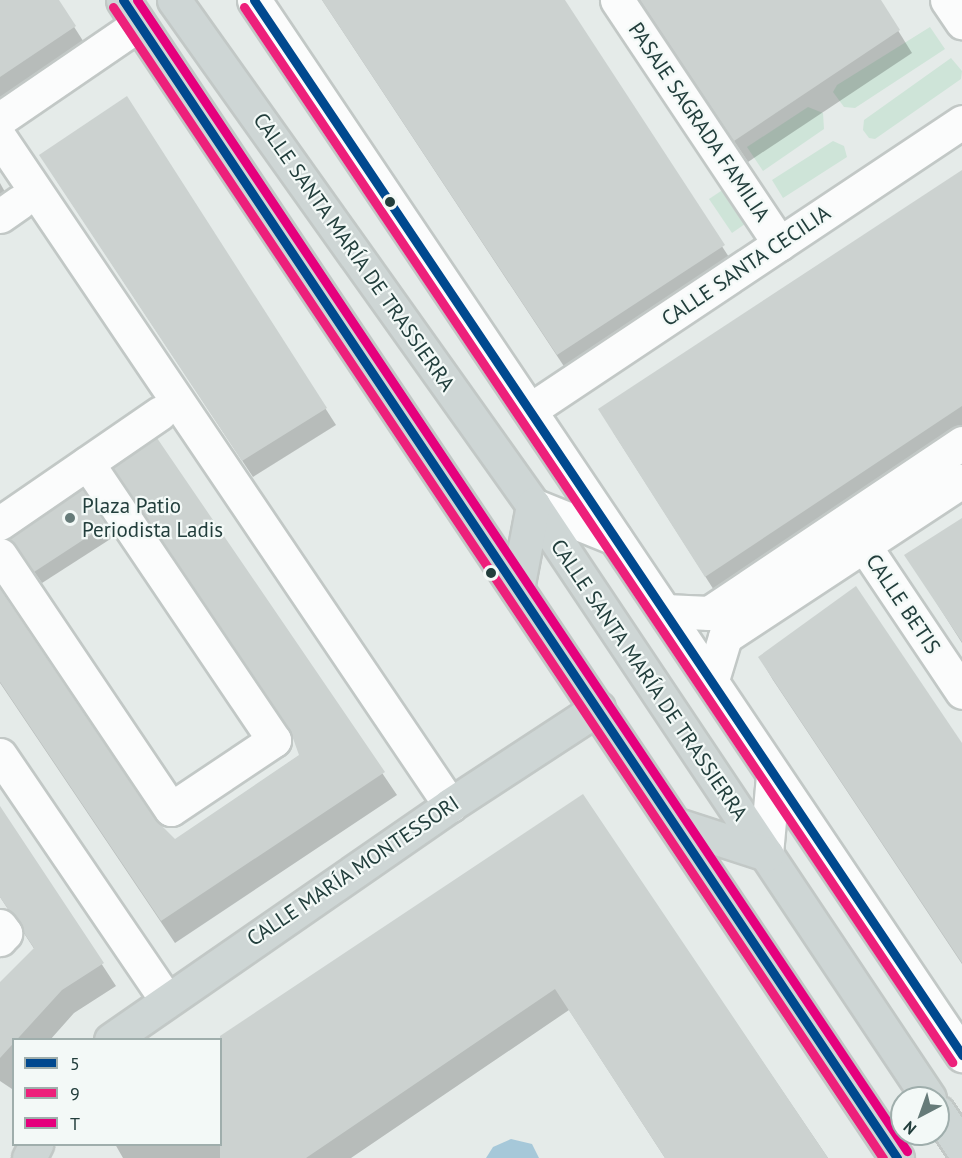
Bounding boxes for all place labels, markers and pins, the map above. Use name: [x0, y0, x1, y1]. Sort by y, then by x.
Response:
unlabelled marker: [384, 196, 396, 208]
place label: Plaza Patio Periodista Ladis: [82, 493, 223, 543]
marker: Plaza Patio Periodista Ladis: [63, 511, 77, 525]
unlabelled marker: [485, 567, 497, 579]

